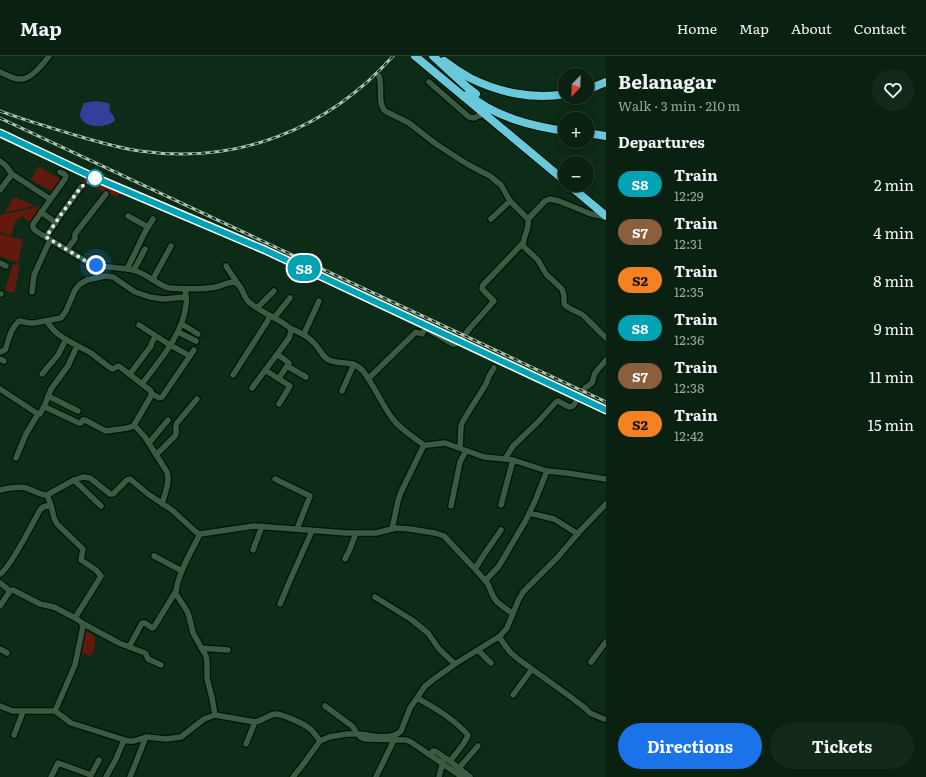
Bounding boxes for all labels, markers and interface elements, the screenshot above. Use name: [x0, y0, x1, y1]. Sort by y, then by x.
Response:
text: Map: [20, 14, 62, 42]
text: Home: [677, 18, 717, 38]
text: Map: [739, 18, 769, 38]
text: About: [791, 18, 832, 38]
text: Contact: [854, 18, 906, 38]
text: Belanagar: [618, 67, 716, 95]
north arrow: [558, 68, 594, 104]
map controls: [558, 68, 594, 192]
button: heart: [872, 69, 914, 111]
text: Walk · 3 min · 210 m: [618, 96, 740, 115]
button: +: [558, 112, 594, 148]
text: Departures: [618, 130, 705, 153]
button: −: [558, 156, 594, 192]
text: Train: [674, 163, 718, 186]
unlabelled marker: [86, 169, 104, 187]
text: 2 min: [874, 173, 914, 196]
text: S8: [632, 174, 648, 194]
text: 12:29: [674, 186, 703, 205]
text: Train: [674, 211, 718, 234]
text: 4 min: [873, 221, 914, 244]
text: S7: [632, 222, 648, 242]
text: 12:31: [674, 234, 702, 253]
your location: [86, 255, 106, 275]
line badge: S8: [286, 255, 322, 281]
text: S8: [296, 258, 312, 278]
text: Train: [674, 259, 718, 282]
text: 8 min: [873, 269, 914, 292]
text: S2: [632, 270, 648, 290]
text: 12:35: [674, 282, 704, 301]
text: Train: [674, 307, 718, 330]
text: 9 min: [874, 317, 914, 340]
text: S8: [632, 318, 648, 338]
text: 12:36: [674, 330, 704, 349]
text: Train: [674, 355, 718, 378]
text: 11 min: [869, 365, 914, 388]
text: S7: [632, 366, 648, 386]
text: 12:38: [674, 378, 704, 397]
text: Train: [674, 403, 718, 426]
text: 15 min: [868, 413, 914, 436]
text: S2: [632, 414, 648, 434]
text: 12:42: [674, 426, 704, 445]
button: Directions: [618, 723, 762, 769]
button: Tickets: [770, 723, 914, 769]

